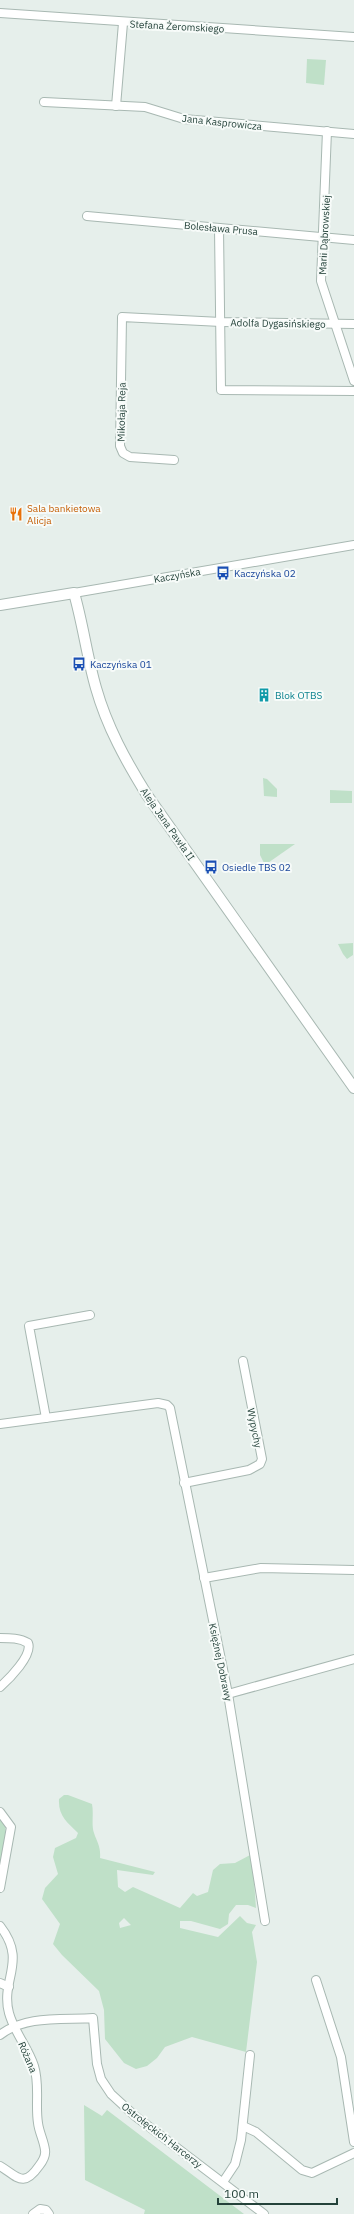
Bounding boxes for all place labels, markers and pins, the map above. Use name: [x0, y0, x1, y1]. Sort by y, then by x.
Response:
place label: Sala bankietowa Alicja: [27, 502, 101, 527]
restaurant icon: Sala bankietowa Alicja: [8, 506, 24, 522]
bus stop icon: Kaczyńska 02: [215, 565, 231, 581]
place label: Kaczyńska 02: [234, 567, 296, 580]
bus stop icon: Kaczyńska 01: [71, 656, 87, 672]
place label: Kaczyńska 01: [90, 658, 152, 671]
building icon: Blok OTBS: [256, 687, 272, 703]
place label: Blok OTBS: [275, 689, 323, 702]
bus stop icon: Osiedle TBS 02: [203, 859, 219, 875]
place label: Osiedle TBS 02: [222, 861, 291, 874]

